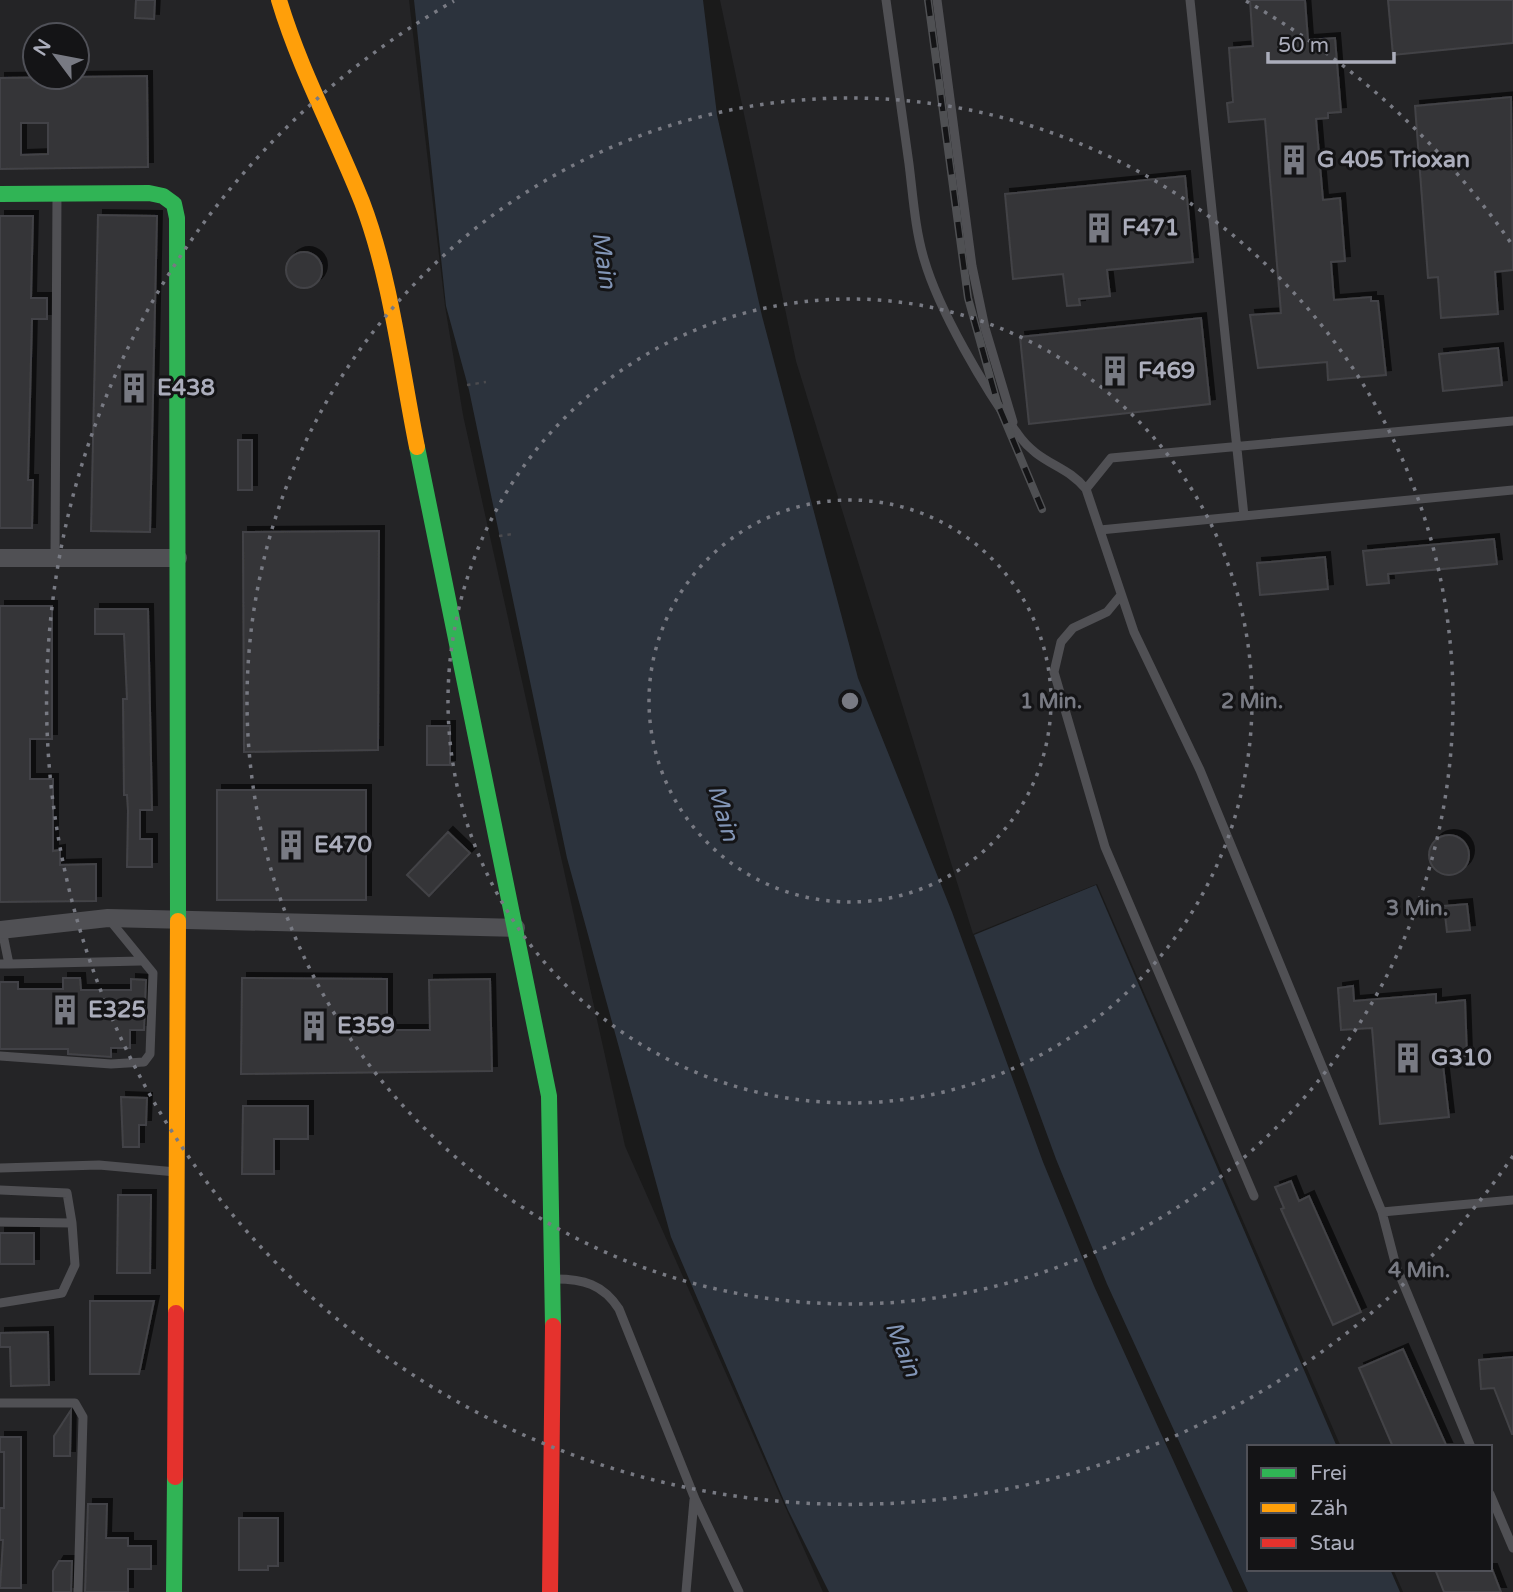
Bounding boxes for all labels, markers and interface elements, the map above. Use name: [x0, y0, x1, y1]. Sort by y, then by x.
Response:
north arrow: [21, 21, 91, 91]
scale bar: [1268, 21, 1394, 65]
text: 50 m: [1278, 33, 1329, 58]
text: N: [29, 35, 56, 60]
building icon: G 405 Trioxan: [1277, 143, 1311, 177]
place label: G 405 Trioxan: [1317, 146, 1470, 174]
building icon: F471: [1082, 211, 1116, 245]
place label: F471: [1122, 214, 1179, 242]
water label: Main: [586, 230, 623, 292]
building icon: F469: [1098, 354, 1132, 388]
place label: F469: [1138, 357, 1195, 385]
building icon: E438: [117, 371, 151, 405]
place label: E438: [157, 374, 215, 402]
centre of rings: [838, 689, 862, 713]
text: 1 Min.: [1020, 689, 1082, 714]
text: 2 Min.: [1221, 689, 1283, 714]
water label: Main: [701, 781, 745, 846]
building icon: E470: [274, 828, 308, 862]
place label: E470: [314, 831, 372, 859]
text: 3 Min.: [1386, 896, 1448, 921]
building icon: E325: [48, 993, 82, 1027]
place label: E325: [88, 996, 146, 1024]
building icon: E359: [297, 1009, 331, 1043]
place label: E359: [337, 1012, 395, 1040]
building icon: G310: [1391, 1041, 1425, 1075]
place label: G310: [1431, 1044, 1492, 1072]
text: 4 Min.: [1388, 1258, 1450, 1283]
water label: Main: [879, 1317, 928, 1382]
legend: [1247, 1445, 1492, 1571]
text: Frei: [1310, 1461, 1347, 1486]
text: Zäh: [1310, 1496, 1348, 1521]
text: Stau: [1310, 1531, 1355, 1556]

